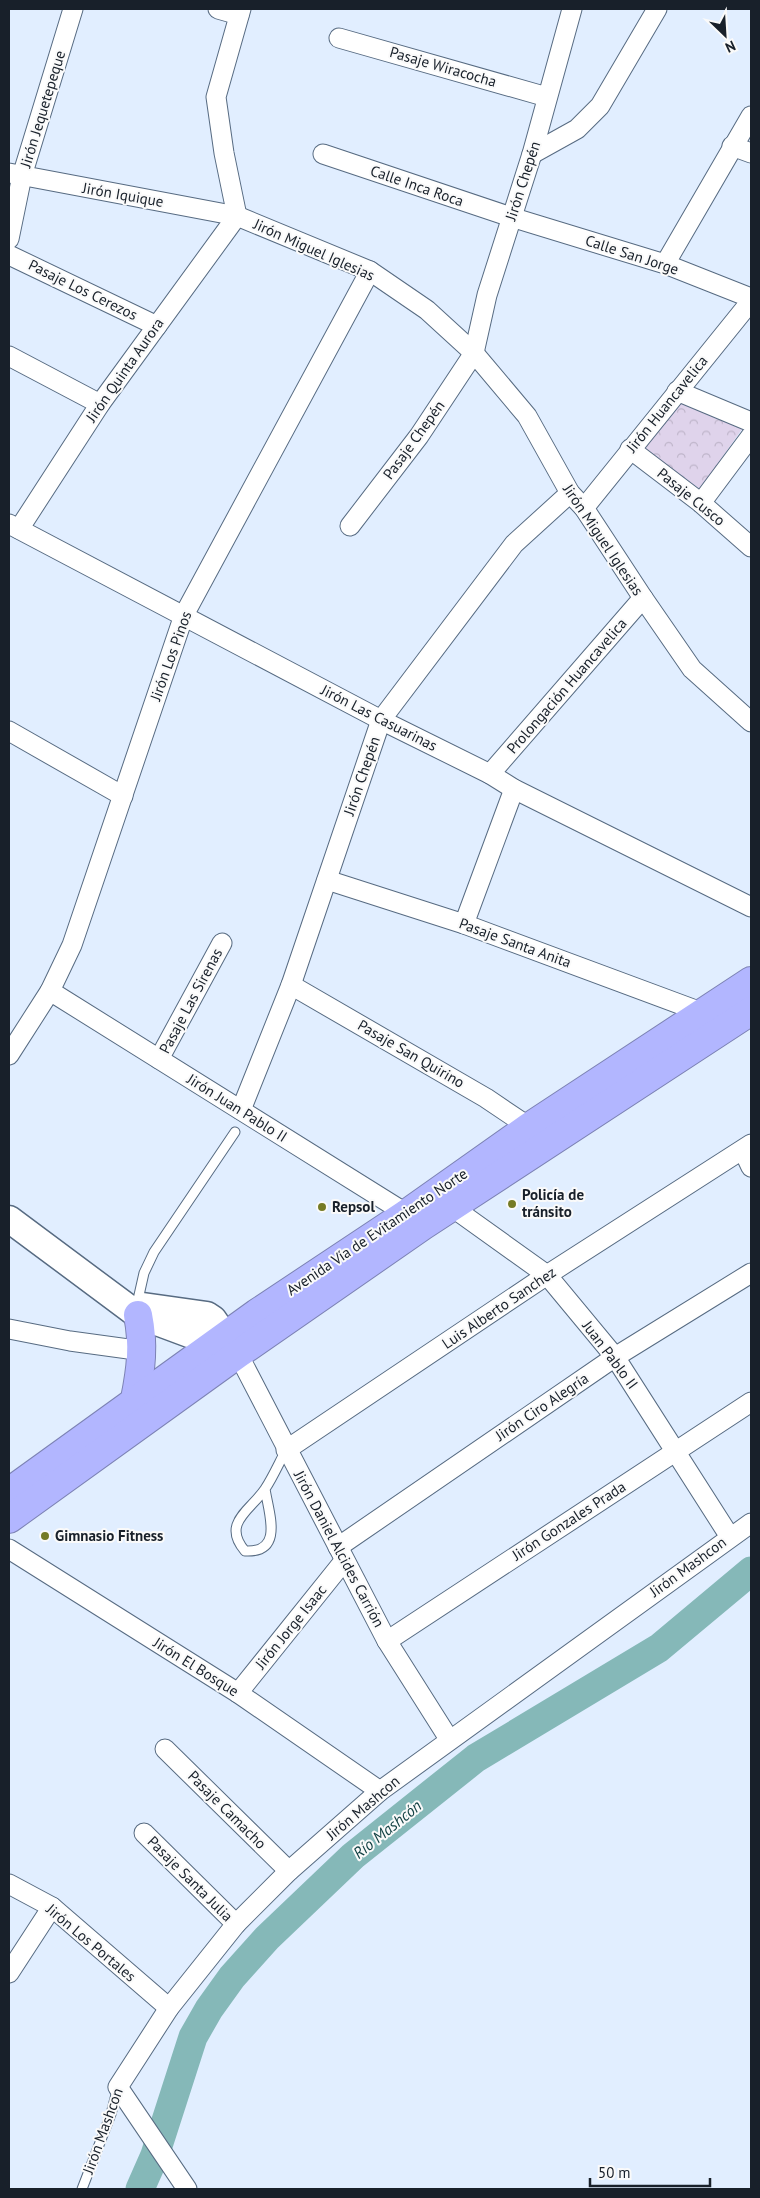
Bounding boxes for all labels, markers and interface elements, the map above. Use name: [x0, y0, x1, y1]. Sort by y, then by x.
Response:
north arrow: [700, 10, 750, 60]
text: N: [723, 37, 738, 57]
street label: Pasaje Wiracocha: [388, 42, 499, 91]
street label: Jirón Jequetepeque: [15, 48, 69, 171]
street label: Jirón Chepén: [500, 139, 544, 224]
street label: Calle Inca Roca: [368, 161, 466, 210]
street label: Jirón Iquique: [80, 178, 165, 211]
street label: Jirón Miguel Iglesias: [250, 214, 378, 285]
street label: Calle San Jorge: [583, 231, 681, 279]
street label: Pasaje Los Cerezos: [26, 255, 141, 324]
street label: Jirón Quinta Aurora: [81, 314, 168, 426]
street label: Jirón Huancavelica: [621, 351, 711, 457]
street label: Pasaje Chepén: [379, 396, 449, 483]
street label: Pasaje Cusco: [654, 463, 729, 530]
street label: Jirón Miguel Iglesias: [559, 480, 648, 599]
street label: Jirón Los Pinos: [145, 608, 196, 704]
street label: Prolongación Huancavelica: [503, 614, 631, 757]
street label: Jirón Las Casuarinas: [317, 680, 440, 755]
street label: Jirón Chepén: [339, 734, 384, 819]
street label: Pasaje Santa Anita: [457, 913, 574, 972]
street label: Pasaje Las Sirenas: [155, 945, 226, 1057]
street label: Pasaje San Quirino: [355, 1015, 468, 1092]
street label: Jirón Juan Pablo II: [183, 1069, 291, 1146]
street label: Avenida Vía de Evitamiento Norte: [283, 1164, 471, 1299]
place label: Policía de tránsito: [522, 1185, 584, 1221]
place label: Repsol: [332, 1197, 375, 1216]
marker: Policía de tránsito: [506, 1198, 518, 1210]
marker: Repsol: [316, 1201, 328, 1213]
street label: Luis Alberto Sanchez: [438, 1262, 559, 1353]
street label: Juan Pablo II: [578, 1316, 642, 1393]
street label: Jirón Ciro Alegría: [491, 1368, 592, 1445]
street label: Jirón Daniel Alcides Carrión: [290, 1466, 389, 1630]
street label: Jirón Gonzales Prada: [508, 1477, 629, 1565]
place label: Gimnasio Fitness: [55, 1526, 163, 1545]
marker: Gimnasio Fitness: [39, 1530, 51, 1542]
street label: Jirón Mashcon: [645, 1532, 730, 1601]
street label: Jirón Jorge Isaac: [250, 1580, 331, 1674]
street label: Jirón El Bosque: [149, 1632, 242, 1700]
street label: Pasaje Camacho: [184, 1766, 271, 1853]
street label: Jirón Mashcon: [321, 1771, 403, 1845]
water label: Río Mashcón: [349, 1795, 425, 1863]
street label: Pasaje Santa Julia: [144, 1832, 237, 1925]
street label: Jirón Los Portales: [42, 1899, 140, 1986]
street label: Jirón Mashcon: [78, 2085, 127, 2177]
scale bar: [590, 2156, 710, 2188]
text: 50 m: [598, 2163, 631, 2182]

